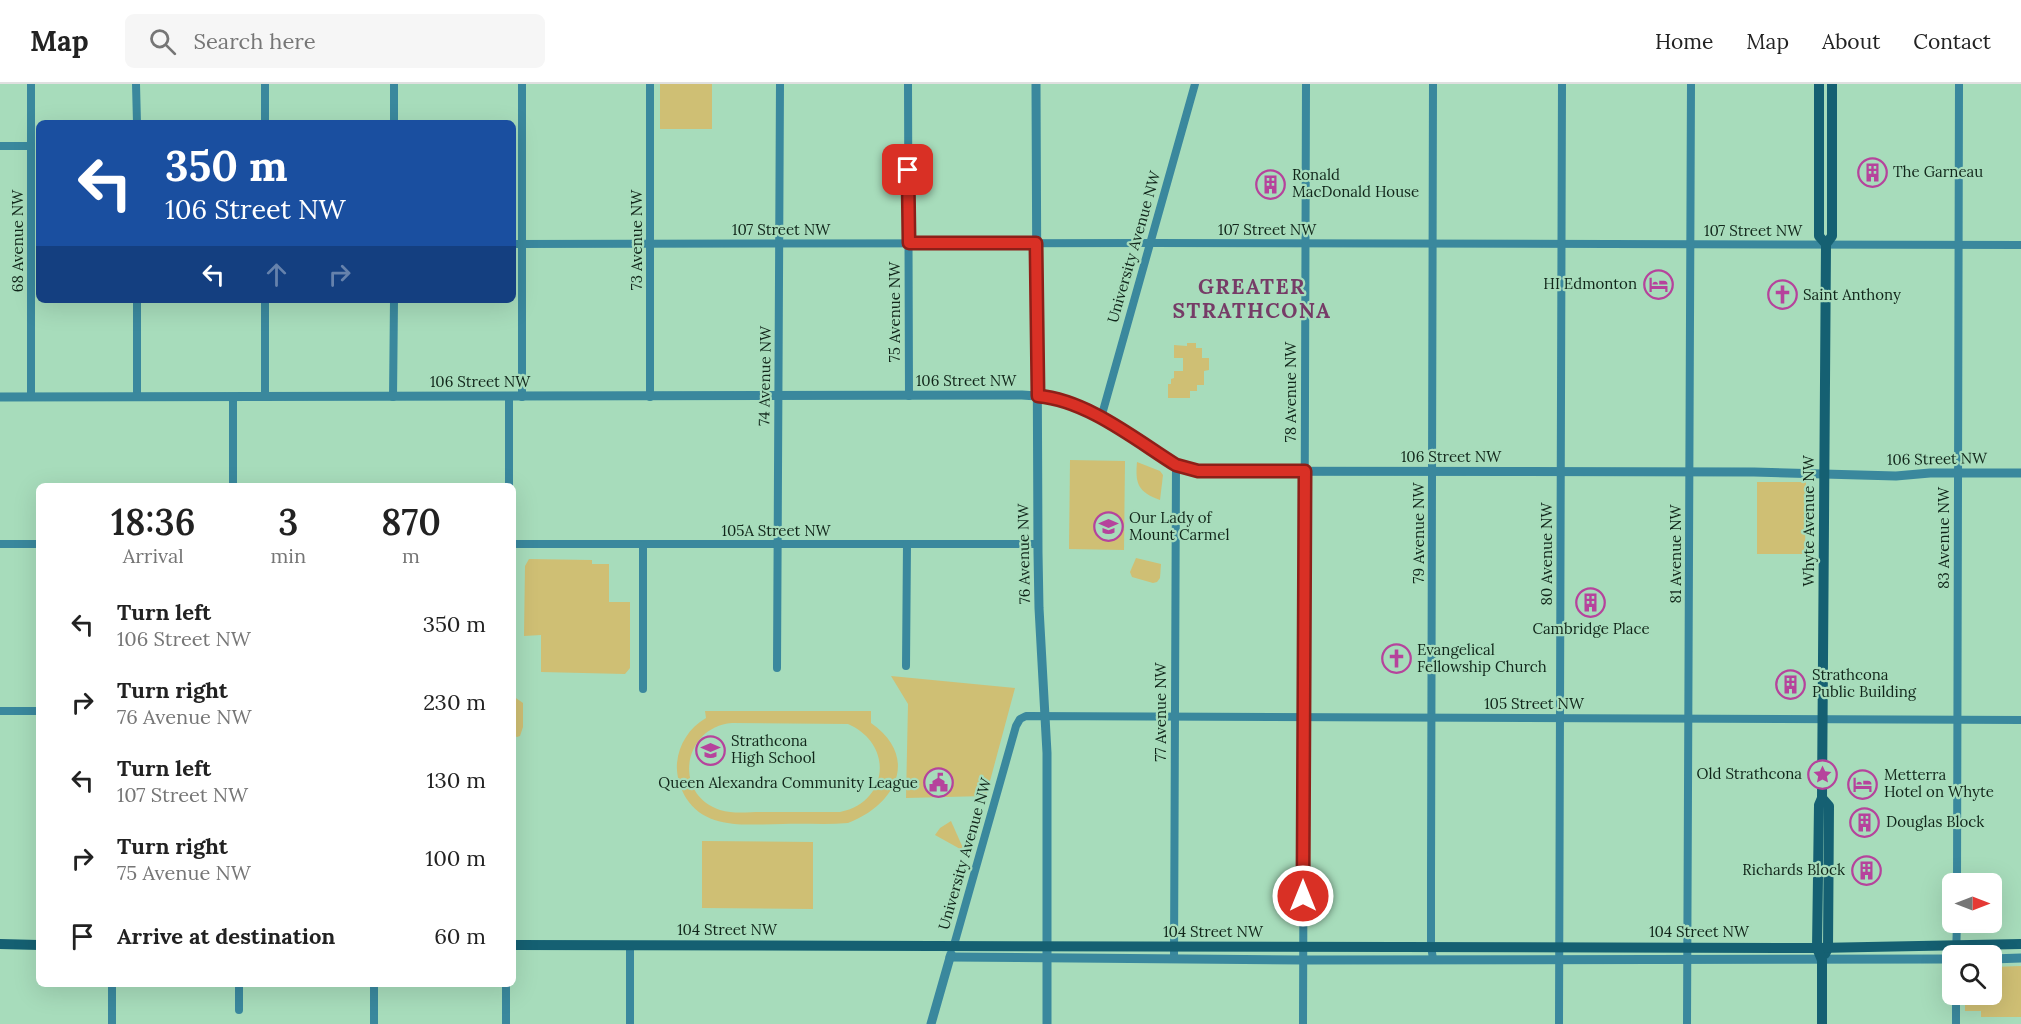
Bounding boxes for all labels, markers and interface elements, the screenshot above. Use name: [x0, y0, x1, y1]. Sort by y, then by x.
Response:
search box: [125, 14, 545, 68]
text: Map: [30, 23, 89, 59]
icon: search: [146, 25, 179, 58]
text: Search here: [194, 27, 316, 55]
text: Home: [1655, 28, 1713, 55]
text: Map: [1746, 28, 1789, 55]
text: About: [1822, 28, 1880, 55]
text: Contact: [1913, 28, 1991, 55]
text: 350 m: [165, 139, 288, 193]
icon: left: [66, 144, 144, 222]
pin: [882, 144, 933, 195]
icon: arrive: [891, 153, 924, 186]
building icon: The Garneau: [1856, 156, 1888, 188]
place label: The Garneau: [1893, 162, 1983, 181]
place label: Ronald MacDonald House: [1292, 165, 1419, 201]
street label: University Avenue NW: [1103, 168, 1165, 325]
building icon: Ronald MacDonald House: [1255, 168, 1287, 200]
street label: 68 Avenue NW: [8, 189, 27, 292]
street label: 73 Avenue NW: [627, 189, 646, 290]
text: 106 Street NW: [165, 192, 345, 226]
street label: 107 Street NW: [732, 220, 831, 239]
street label: 107 Street NW: [1218, 220, 1317, 239]
street label: 107 Street NW: [1704, 221, 1803, 240]
icon: left: [197, 258, 230, 291]
icon: ahead: [260, 258, 293, 291]
icon: right: [323, 258, 356, 291]
street label: 75 Avenue NW: [885, 261, 904, 362]
hotel icon: HI Edmonton: [1642, 268, 1674, 300]
district label: GREATER STRATHCONA: [1172, 273, 1332, 324]
place label: HI Edmonton: [1543, 274, 1637, 293]
church icon: Saint Anthony: [1766, 279, 1798, 311]
place label: Saint Anthony: [1803, 285, 1901, 304]
street label: 74 Avenue NW: [754, 325, 775, 426]
street label: 78 Avenue NW: [1281, 341, 1300, 442]
street label: 106 Street NW: [916, 371, 1017, 390]
street label: 106 Street NW: [430, 372, 531, 391]
street label: 106 Street NW: [1401, 447, 1502, 466]
street label: 106 Street NW: [1887, 448, 1988, 469]
street label: Whyte Avenue NW: [1799, 454, 1818, 587]
street label: 79 Avenue NW: [1409, 482, 1428, 583]
street label: 83 Avenue NW: [1934, 486, 1953, 589]
text: 18:36: [111, 499, 195, 545]
text: 3: [278, 499, 298, 545]
text: 870: [381, 499, 441, 545]
street label: 80 Avenue NW: [1537, 501, 1556, 605]
street label: 76 Avenue NW: [1013, 502, 1034, 605]
street label: 81 Avenue NW: [1666, 503, 1685, 604]
place label: Our Lady of Mount Carmel: [1129, 508, 1229, 544]
school or university icon: Our Lady of Mount Carmel: [1092, 511, 1124, 543]
street label: 105A Street NW: [721, 521, 832, 540]
text: Arrival: [123, 543, 184, 568]
text: min: [270, 543, 306, 568]
text: m: [402, 543, 420, 568]
building icon: Cambridge Place: [1575, 586, 1607, 618]
text: Turn left: [117, 598, 211, 626]
icon: left: [66, 608, 99, 641]
text: 350 m: [423, 610, 486, 638]
place label: Cambridge Place: [1532, 619, 1650, 638]
text: 106 Street NW: [117, 626, 251, 651]
place label: Evangelical Fellowship Church: [1417, 640, 1547, 676]
church icon: Evangelical Fellowship Church: [1380, 643, 1412, 675]
street label: 77 Avenue NW: [1151, 661, 1170, 762]
place label: Strathcona Public Building: [1812, 665, 1917, 701]
building icon: Strathcona Public Building: [1775, 668, 1807, 700]
text: Turn right: [117, 676, 228, 704]
icon: right: [66, 686, 99, 719]
text: 230 m: [423, 688, 486, 716]
street label: 105 Street NW: [1484, 694, 1585, 713]
text: 76 Avenue NW: [117, 704, 251, 729]
place label: Strathcona High School: [731, 731, 816, 767]
school or university icon: Strathcona High School: [694, 734, 726, 766]
text: Turn left: [117, 754, 211, 782]
place icon: Old Strathcona: [1807, 758, 1839, 790]
icon: left: [66, 764, 99, 797]
place label: Old Strathcona: [1697, 764, 1802, 783]
place label: Metterra Hotel on Whyte: [1884, 765, 1994, 801]
text: 130 m: [427, 766, 486, 794]
public building icon: Queen Alexandra Community League: [923, 767, 955, 799]
hotel icon: Metterra Hotel on Whyte: [1847, 768, 1879, 800]
place label: Queen Alexandra Community League: [658, 773, 918, 792]
street label: University Avenue NW: [934, 775, 996, 932]
text: 107 Street NW: [117, 782, 248, 807]
building icon: Douglas Block: [1849, 806, 1881, 838]
place label: Douglas Block: [1886, 812, 1984, 831]
text: Turn right: [117, 832, 228, 860]
icon: right: [66, 842, 99, 875]
text: 100 m: [425, 844, 486, 872]
building icon: Richards Block: [1850, 854, 1882, 886]
text: 75 Avenue NW: [117, 860, 251, 885]
place label: Richards Block: [1742, 860, 1845, 879]
position arrow: [1271, 864, 1335, 928]
north arrow: [1942, 873, 2002, 933]
map controls: [1942, 873, 2002, 1005]
icon: arrive: [66, 920, 99, 953]
street label: 104 Street NW: [677, 920, 778, 939]
text: Arrive at destination: [117, 922, 335, 950]
text: 60 m: [434, 922, 486, 950]
street label: 104 Street NW: [1163, 922, 1264, 941]
street label: 104 Street NW: [1649, 922, 1750, 941]
button: search: [1942, 945, 2002, 1005]

